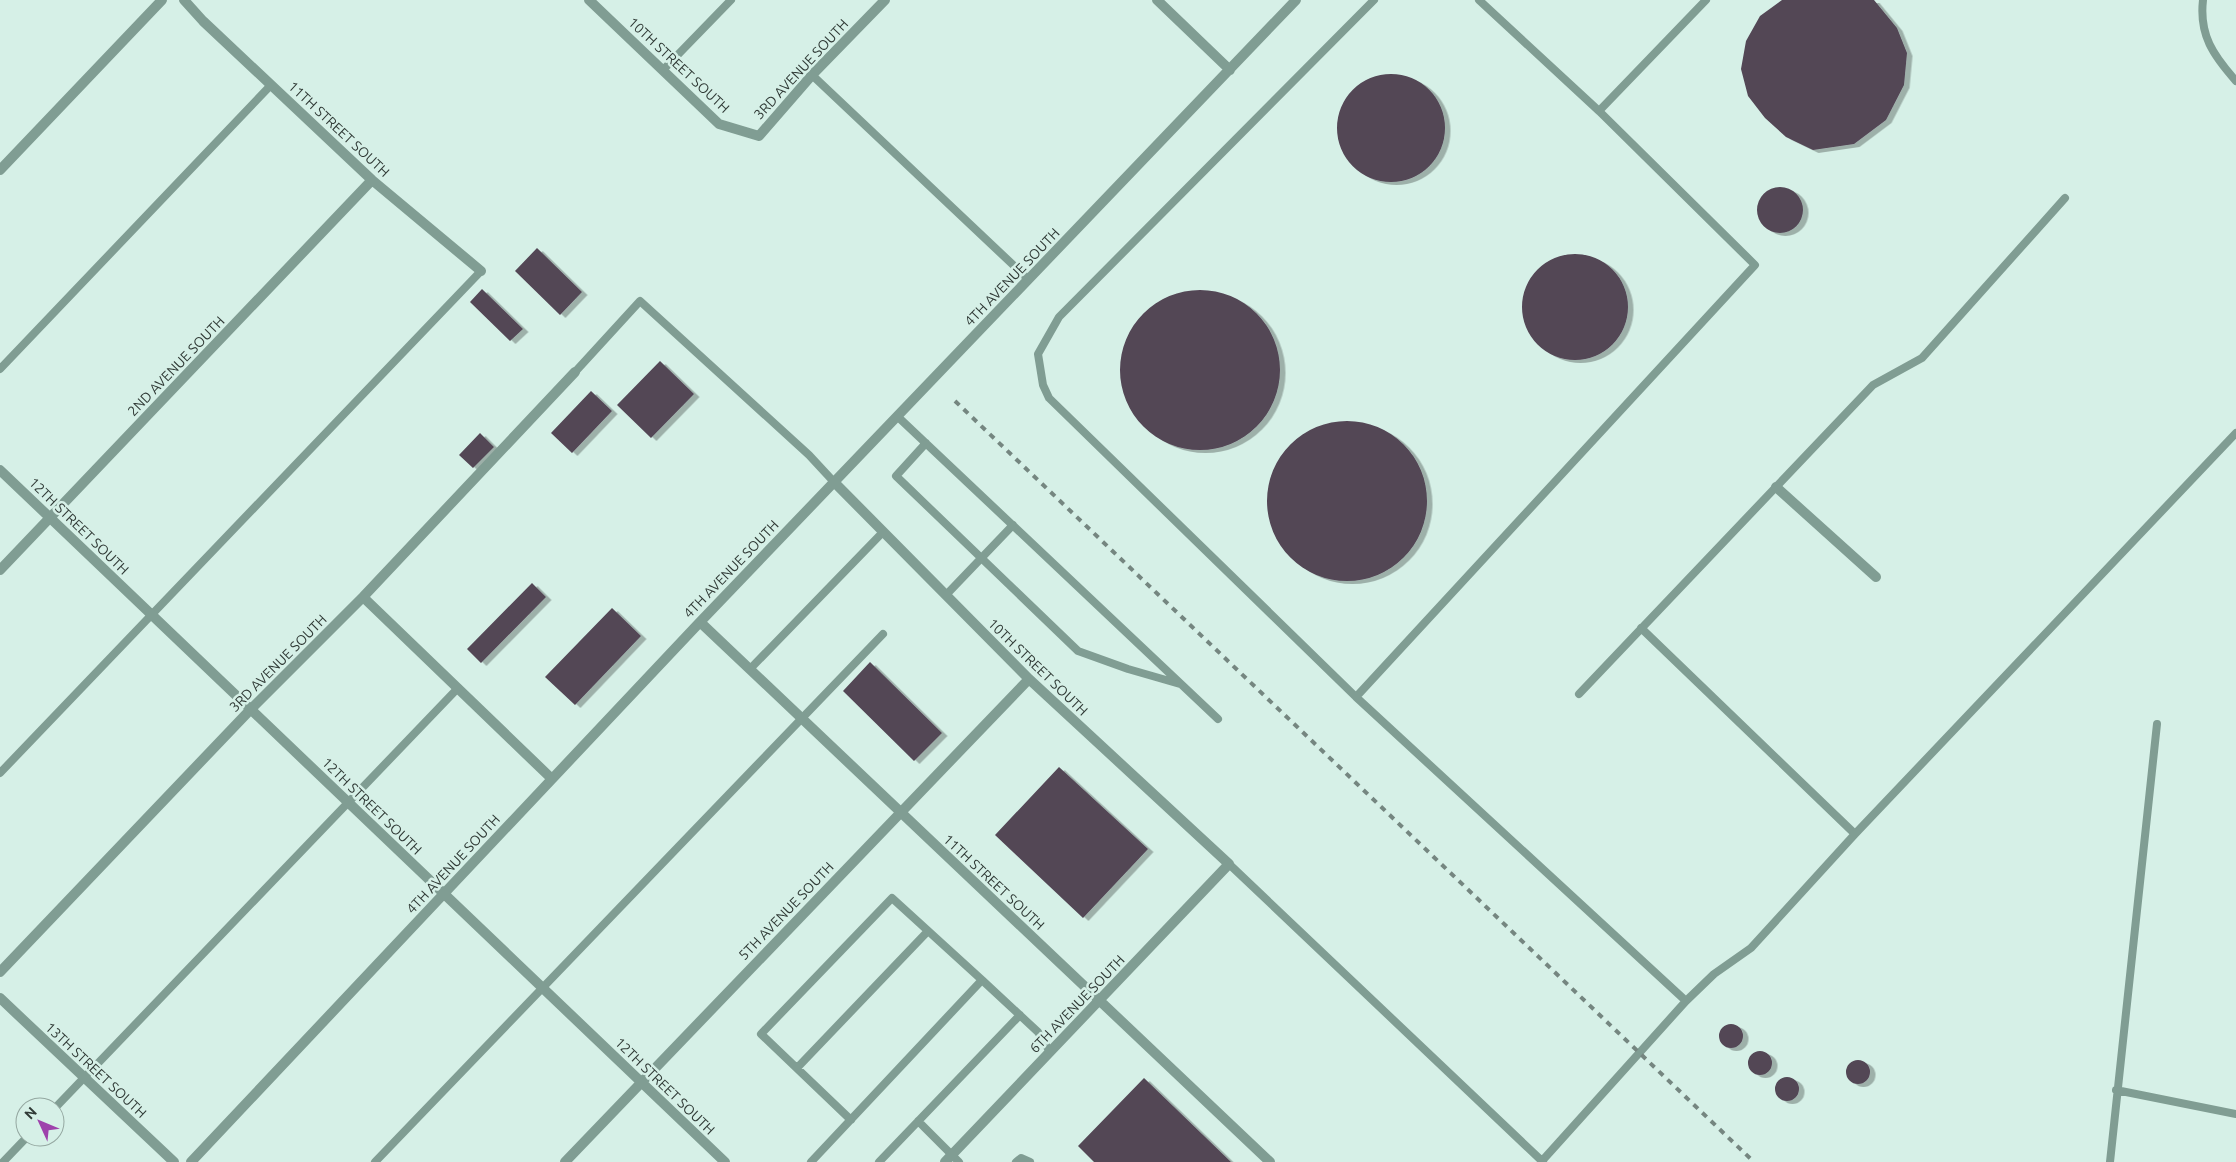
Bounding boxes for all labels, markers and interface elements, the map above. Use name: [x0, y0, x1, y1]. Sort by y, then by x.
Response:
street label: 10TH STREET SOUTH: [625, 14, 733, 116]
street label: 3RD AVENUE SOUTH: [751, 16, 851, 122]
street label: 11TH STREET SOUTH: [285, 78, 393, 180]
street label: 4TH AVENUE SOUTH: [961, 225, 1063, 329]
street label: 2ND AVENUE SOUTH: [124, 313, 228, 419]
street label: 12TH STREET SOUTH: [26, 474, 132, 578]
street label: 4TH AVENUE SOUTH: [680, 517, 782, 621]
street label: 3RD AVENUE SOUTH: [226, 611, 330, 715]
street label: 10TH STREET SOUTH: [985, 615, 1091, 719]
street label: 12TH STREET SOUTH: [319, 754, 425, 858]
street label: 4TH AVENUE SOUTH: [403, 811, 503, 917]
street label: 11TH STREET SOUTH: [940, 831, 1048, 933]
street label: 5TH AVENUE SOUTH: [735, 859, 837, 963]
street label: 6TH AVENUE SOUTH: [1026, 952, 1128, 1056]
street label: 13TH STREET SOUTH: [42, 1019, 150, 1121]
street label: 12TH STREET SOUTH: [612, 1034, 718, 1138]
north arrow: [15, 1097, 65, 1147]
text: N: [21, 1104, 40, 1122]

